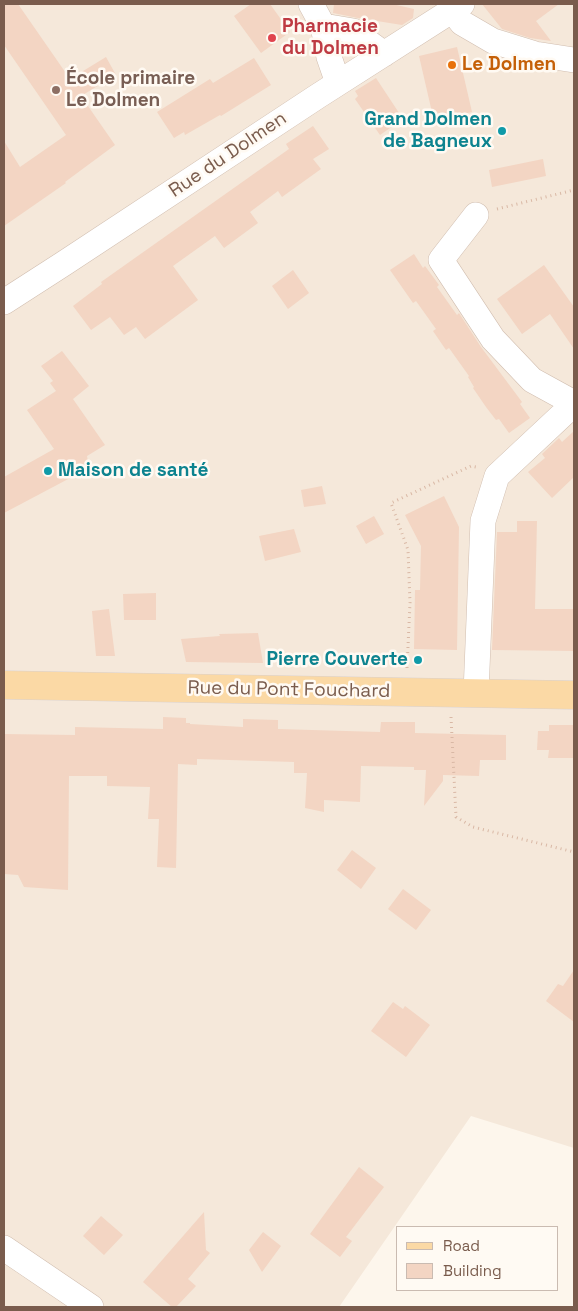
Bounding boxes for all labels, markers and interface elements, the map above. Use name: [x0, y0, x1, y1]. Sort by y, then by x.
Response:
place label: Pharmacie du Dolmen: [282, 16, 379, 60]
marker: Pharmacie du Dolmen: [266, 32, 278, 44]
place label: Le Dolmen: [462, 54, 556, 76]
marker: Le Dolmen: [446, 59, 458, 71]
place label: École primaire Le Dolmen: [66, 68, 195, 112]
marker: École primaire Le Dolmen: [50, 84, 62, 96]
street label: Rue du Dolmen: [165, 107, 291, 203]
place label: Grand Dolmen de Bagneux: [364, 109, 492, 153]
marker: Grand Dolmen de Bagneux: [496, 125, 508, 137]
place label: Maison de santé: [58, 460, 208, 482]
marker: Maison de santé: [42, 465, 54, 477]
place label: Pierre Couverte: [267, 649, 408, 671]
marker: Pierre Couverte: [412, 654, 424, 666]
street label: Rue du Pont Fouchard: [187, 677, 391, 703]
legend: [396, 1226, 558, 1291]
text: Road: [443, 1236, 480, 1255]
text: Building: [443, 1261, 502, 1280]

